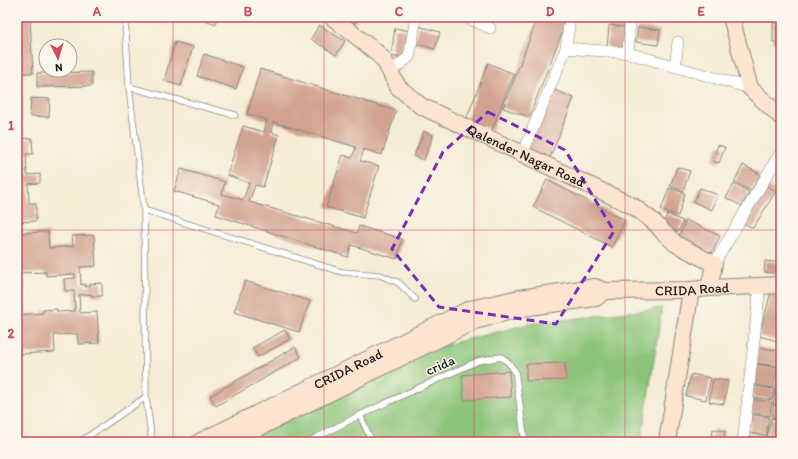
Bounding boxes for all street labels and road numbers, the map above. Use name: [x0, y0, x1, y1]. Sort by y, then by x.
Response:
street label: Qalender Nagar Road: [464, 121, 588, 191]
street label: CRIDA Road: [655, 279, 730, 299]
street label: CRIDA Road: [311, 345, 386, 393]
street label: crida: [423, 352, 457, 379]

